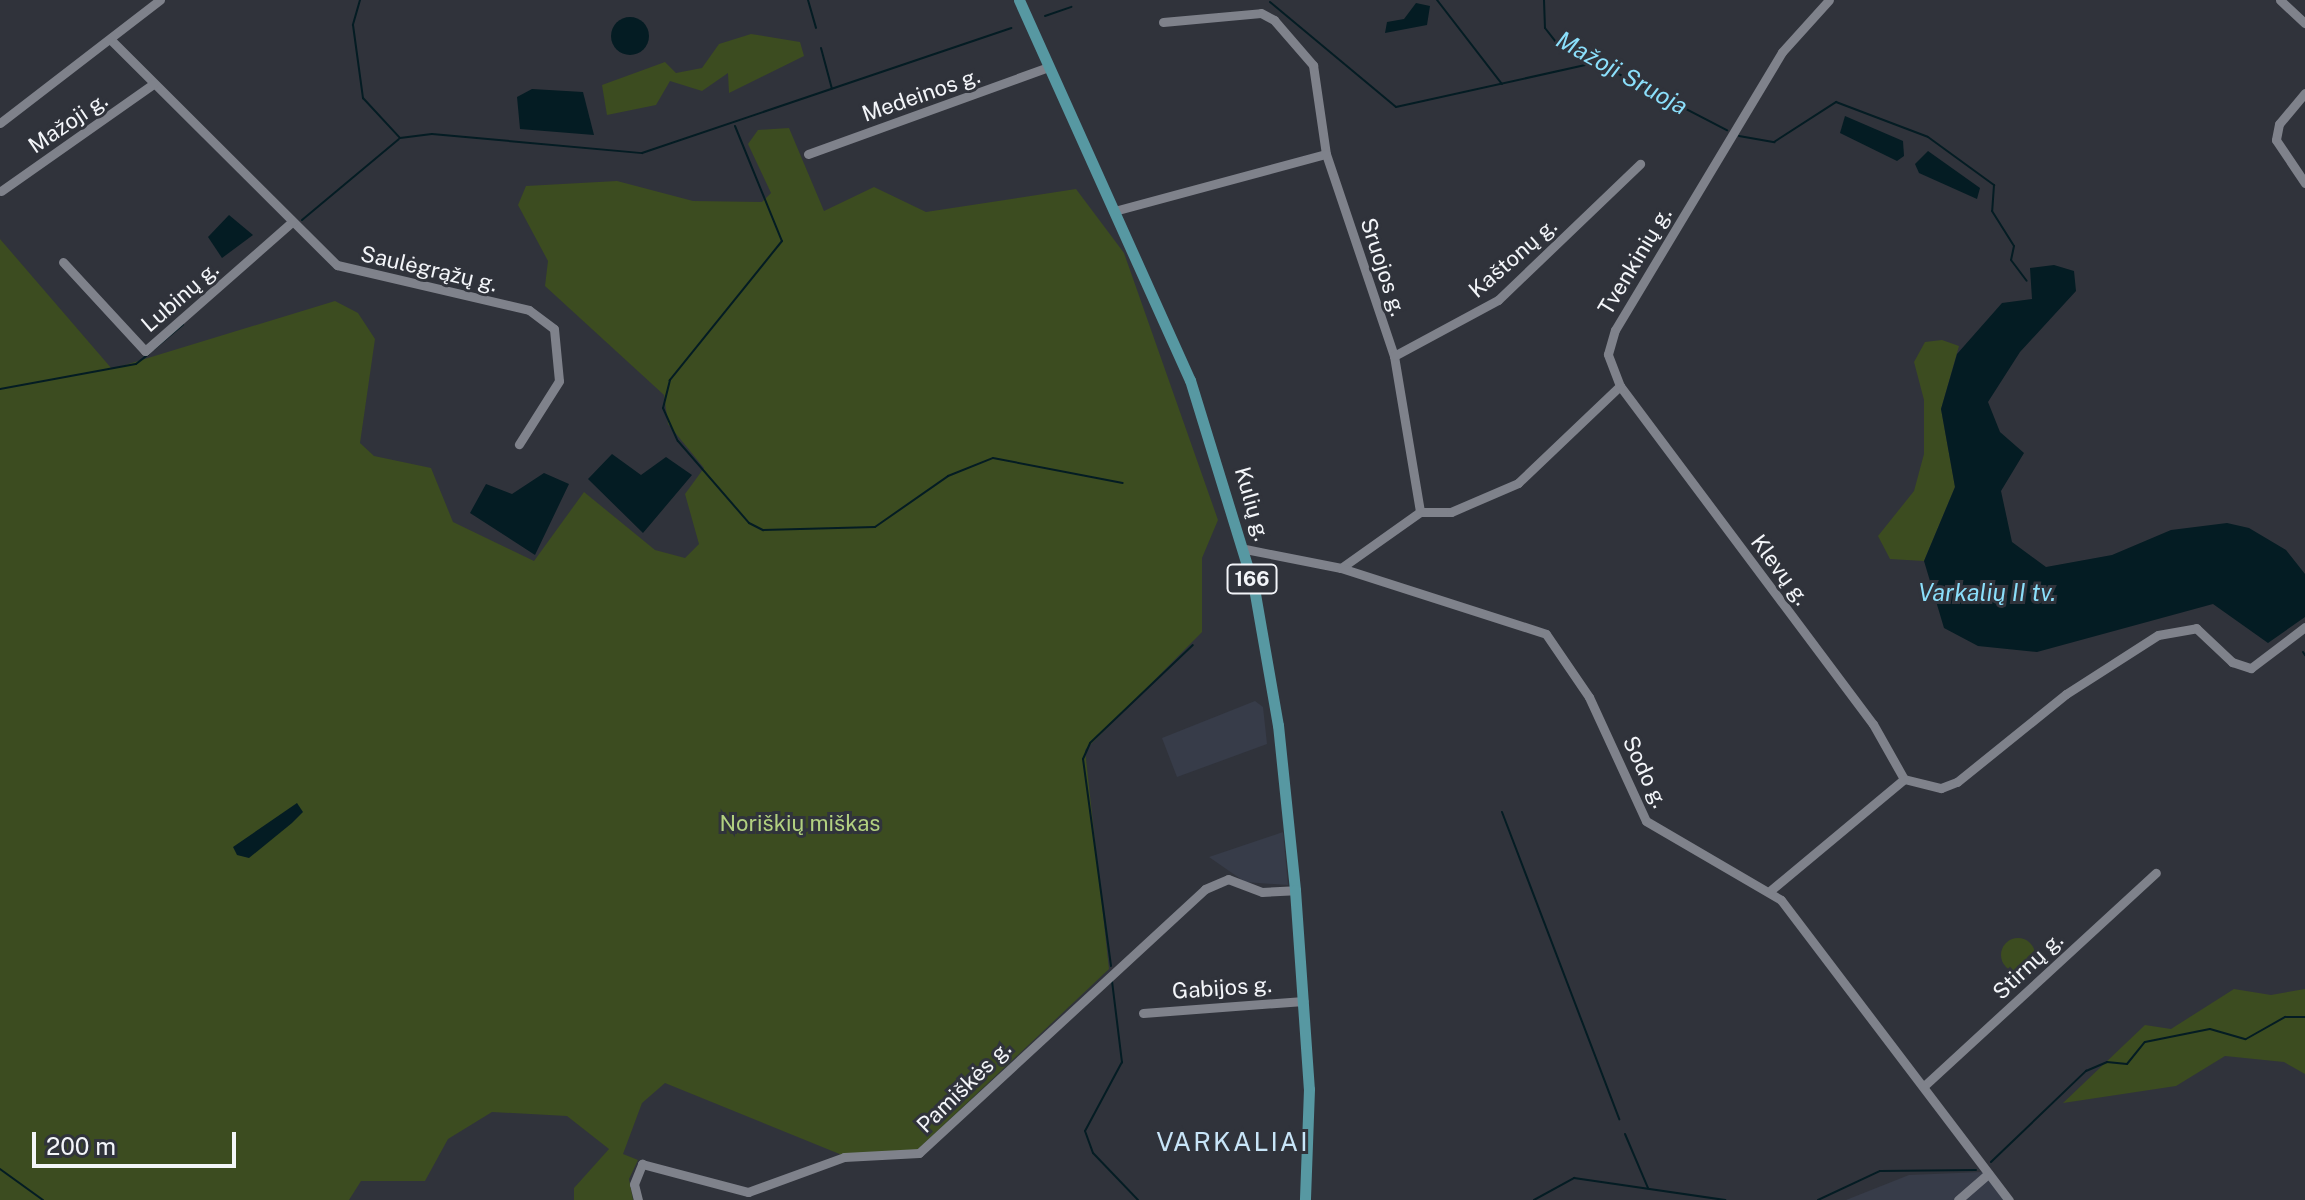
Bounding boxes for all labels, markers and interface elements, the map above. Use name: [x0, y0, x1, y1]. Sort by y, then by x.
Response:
water label: Mažoji Sruoja: [1551, 25, 1693, 121]
street label: Medeinos g.: [858, 62, 984, 128]
street label: Mažoji g.: [23, 87, 113, 159]
street label: Tvenkinių g.: [1593, 202, 1677, 320]
street label: Kaštonų g.: [1464, 213, 1562, 303]
street label: Sruojos g.: [1355, 215, 1411, 319]
street label: Saulėgrąžų g.: [358, 240, 500, 298]
street label: Lubinų g.: [136, 256, 224, 338]
street label: Kulių g.: [1229, 464, 1275, 544]
street label: Klevų g.: [1745, 530, 1815, 610]
road number: 166: [1226, 563, 1278, 595]
water label: Varkalių II tv.: [1918, 579, 2056, 607]
street label: Sodo g.: [1617, 732, 1673, 812]
park label: Noriškių miškas: [720, 811, 880, 837]
street label: Stirnų g.: [1987, 927, 2069, 1005]
street label: Gabijos g.: [1171, 971, 1273, 1005]
street label: Pamiškės g.: [911, 1036, 1017, 1138]
scale bar: [36, 1116, 240, 1166]
district label: VARKALIAI: [1156, 1126, 1310, 1158]
text: 200 m: [46, 1132, 116, 1160]

